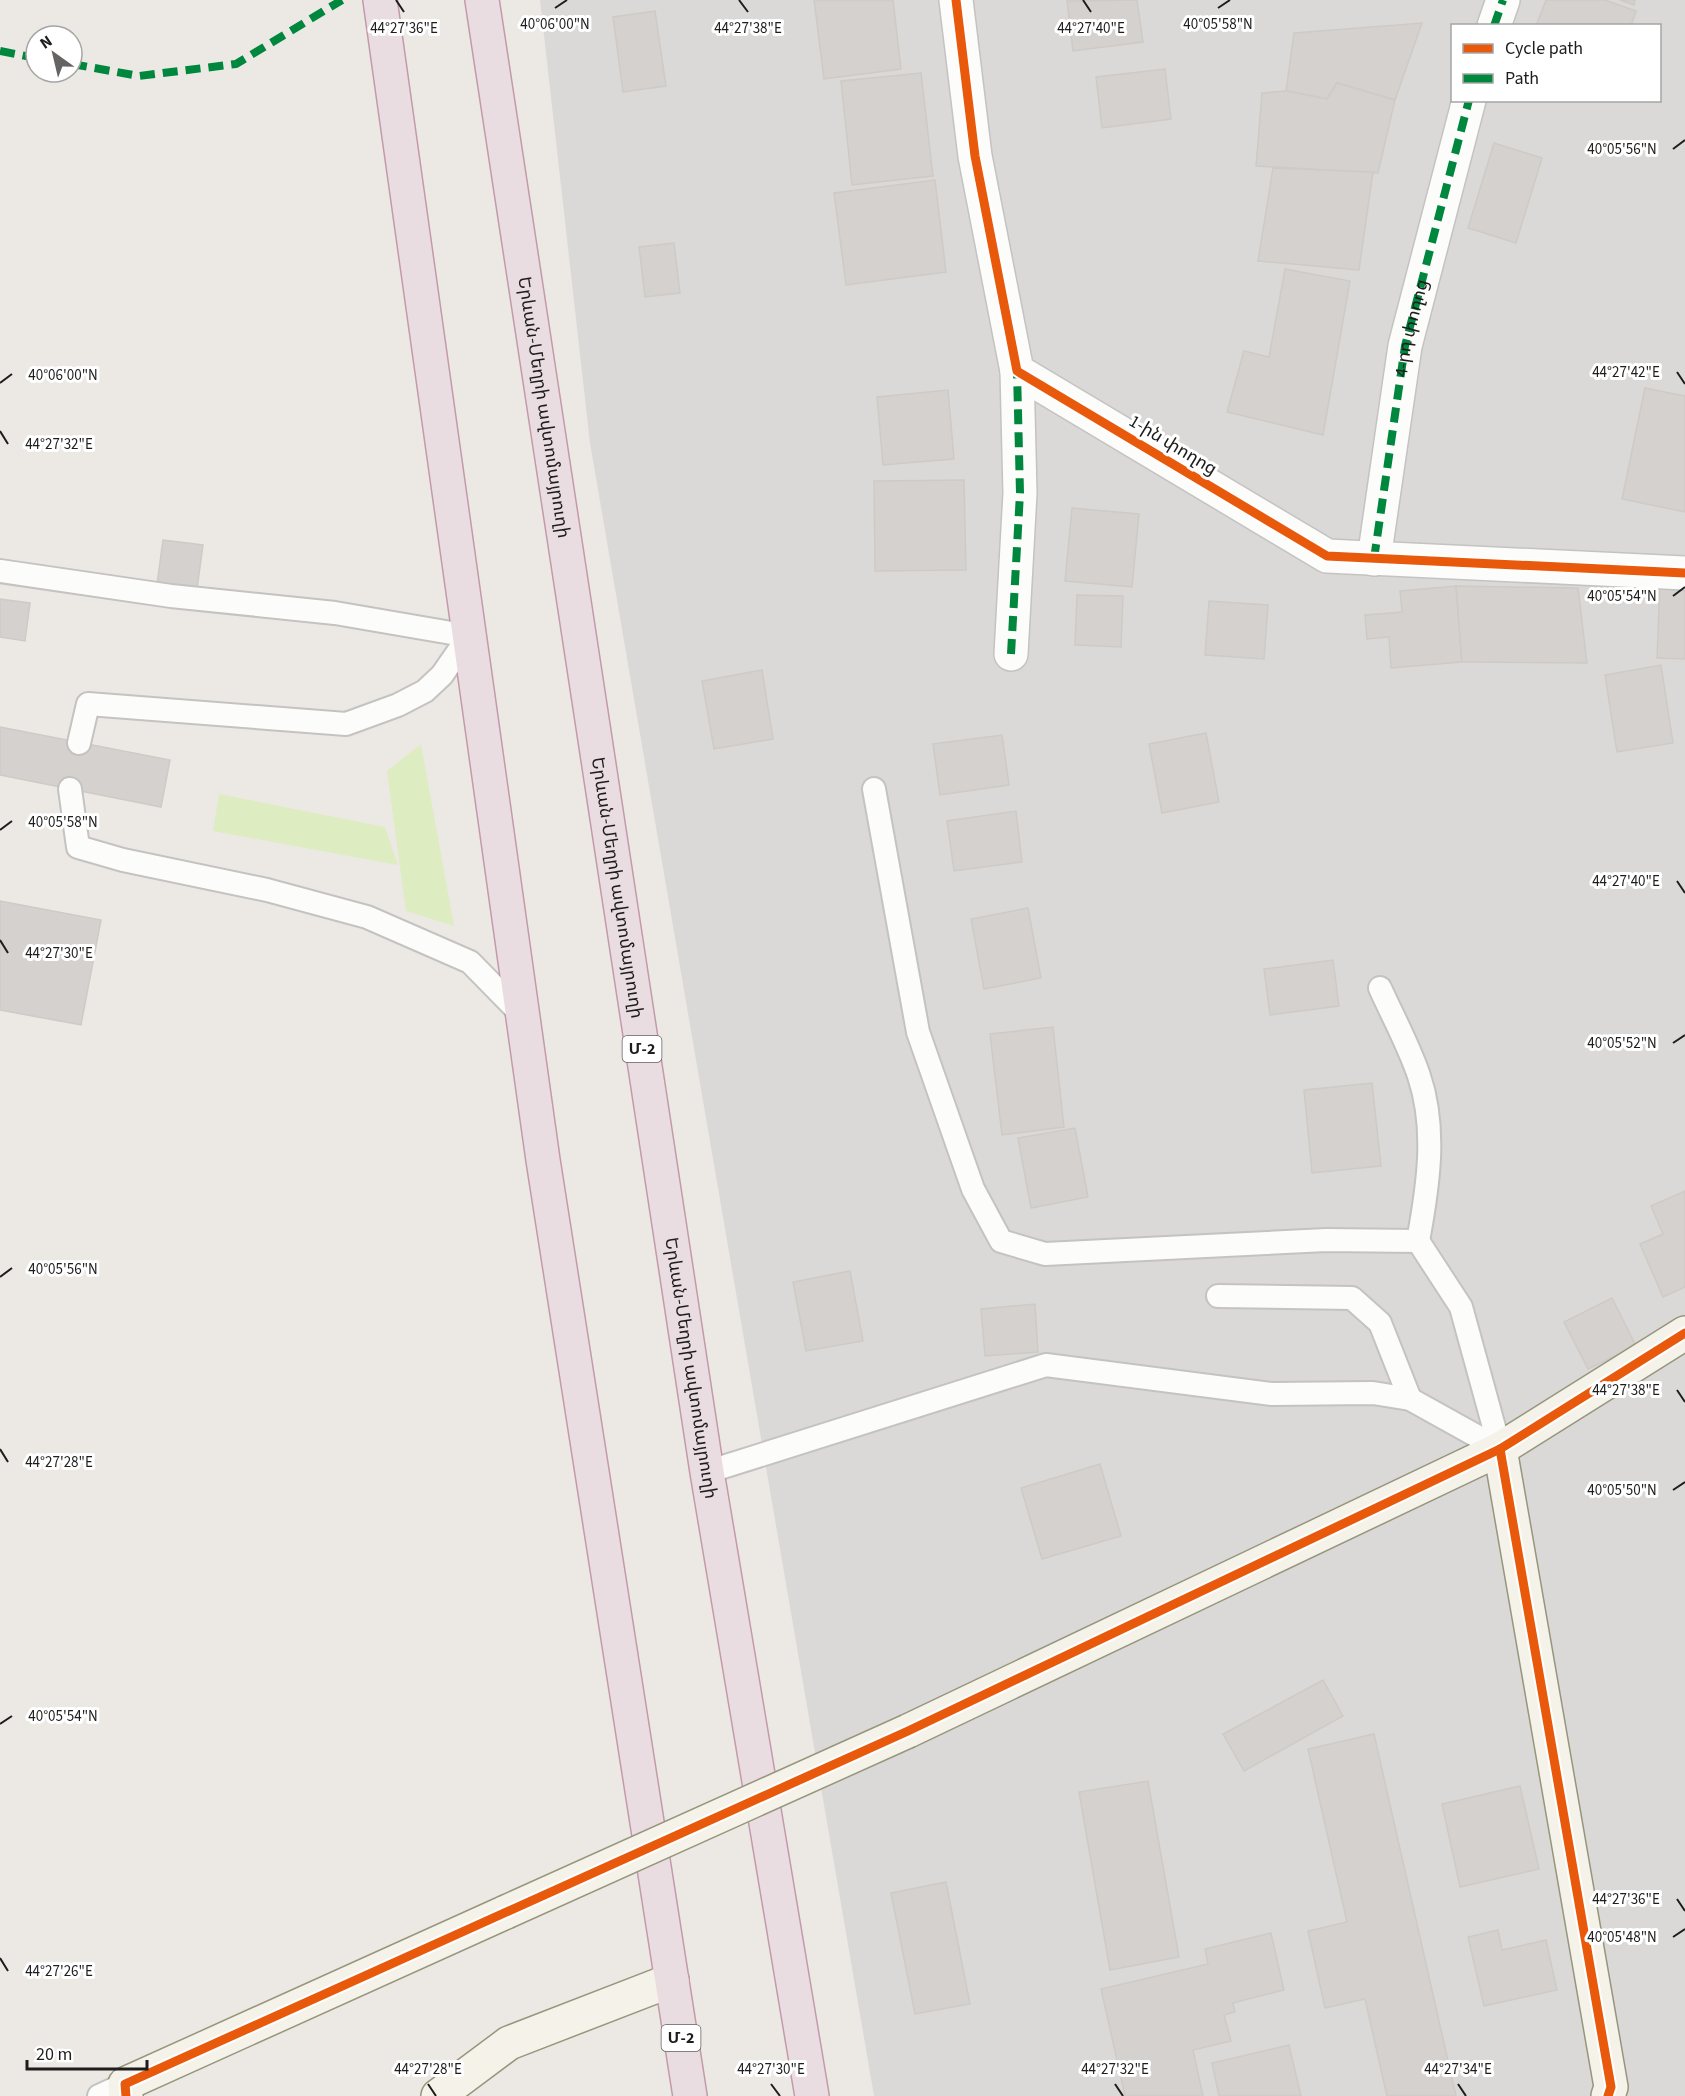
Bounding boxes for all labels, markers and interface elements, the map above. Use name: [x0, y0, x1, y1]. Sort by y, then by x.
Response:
text: 40°06'00"N: [520, 14, 590, 35]
text: 40°05'58"N: [1183, 14, 1253, 35]
text: 44°27'36"E: [370, 18, 438, 39]
text: 44°27'38"E: [714, 18, 782, 39]
text: 44°27'40"E: [1057, 18, 1125, 39]
north arrow: [24, 24, 84, 84]
legend: [1451, 24, 1661, 102]
text: N: [36, 30, 57, 54]
text: Cycle path: [1505, 36, 1583, 61]
text: Path: [1505, 66, 1539, 91]
text: 40°05'56"N: [1587, 139, 1657, 160]
street label: Երևան-Մեղրի ավտոմայրուղի: [512, 275, 577, 540]
street label: 4-րդ փողոց: [1388, 276, 1434, 379]
text: 44°27'42"E: [1592, 362, 1660, 383]
text: 40°06'00"N: [28, 365, 98, 386]
street label: 1-ին փողոց: [1124, 409, 1222, 481]
text: 44°27'32"E: [25, 434, 93, 455]
text: 40°05'54"N: [1587, 586, 1657, 607]
street label: Երևան-Մեղրի ավտոմայրուղի: [585, 755, 650, 1020]
text: 40°05'58"N: [28, 812, 98, 833]
text: 44°27'40"E: [1592, 871, 1660, 892]
text: 44°27'30"E: [25, 943, 93, 964]
text: 40°05'52"N: [1587, 1033, 1657, 1054]
road number: Մ-2: [622, 1036, 662, 1062]
street label: Երևան-Մեղրի ավտոմայրուղի: [659, 1236, 724, 1501]
text: 40°05'56"N: [28, 1259, 98, 1280]
text: 44°27'38"E: [1592, 1380, 1660, 1401]
text: 44°27'28"E: [25, 1452, 93, 1473]
text: 40°05'50"N: [1587, 1480, 1657, 1501]
text: 40°05'54"N: [28, 1706, 98, 1727]
text: 44°27'36"E: [1592, 1889, 1660, 1910]
text: 40°05'48"N: [1587, 1927, 1657, 1948]
text: 44°27'26"E: [25, 1961, 93, 1982]
road number: Մ-2: [662, 2025, 700, 2051]
scale bar: [27, 2033, 147, 2071]
text: 20 m: [36, 2042, 72, 2067]
text: 44°27'28"E: [394, 2059, 462, 2080]
text: 44°27'30"E: [737, 2059, 805, 2080]
text: 44°27'32"E: [1081, 2059, 1149, 2080]
text: 44°27'34"E: [1424, 2059, 1492, 2080]

